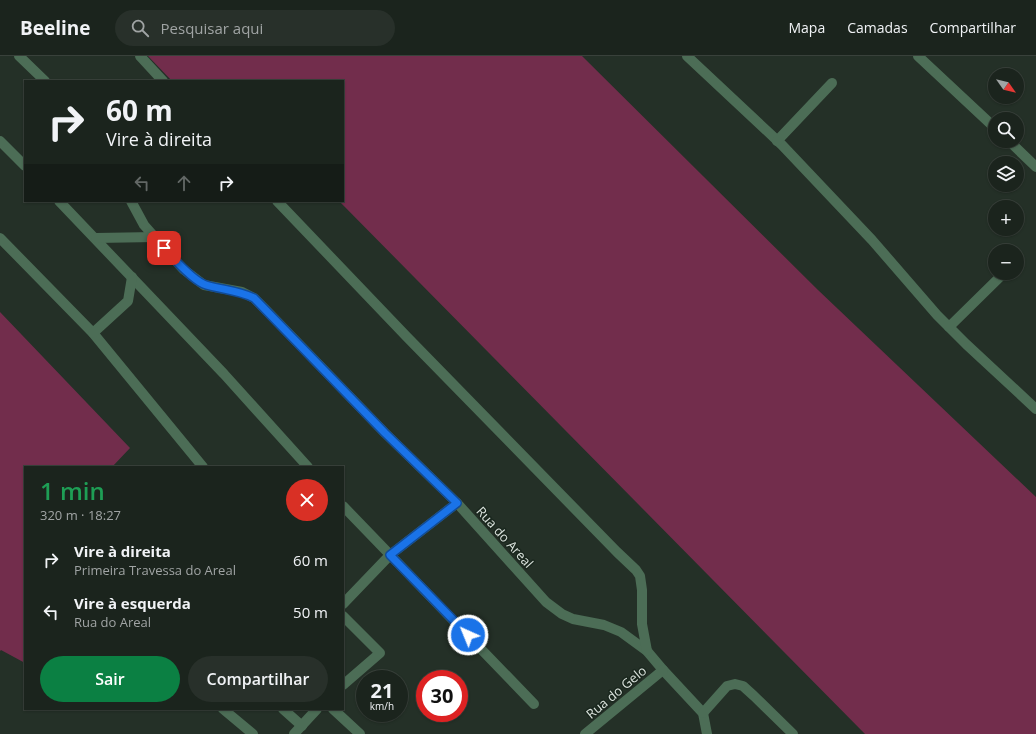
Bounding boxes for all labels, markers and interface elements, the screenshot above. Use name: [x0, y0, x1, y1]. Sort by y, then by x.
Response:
search box: [115, 10, 395, 46]
text: Beeline: [20, 15, 91, 41]
icon: search: [129, 17, 151, 39]
text: Pesquisar aqui: [161, 18, 263, 38]
text: Mapa: [789, 18, 825, 37]
text: Camadas: [847, 18, 908, 37]
text: Compartilhar: [930, 18, 1016, 37]
north arrow: [988, 68, 1024, 104]
map controls: [988, 68, 1024, 280]
text: 60 m: [106, 91, 173, 129]
icon: right: [40, 96, 92, 148]
button: search: [988, 112, 1024, 148]
text: Vire à direita: [106, 127, 212, 151]
button: layers: [988, 156, 1024, 192]
icon: left: [131, 172, 153, 194]
icon: ahead: [173, 172, 195, 194]
icon: right: [215, 172, 237, 194]
button: +: [988, 200, 1024, 236]
pin: [147, 231, 181, 265]
icon: arrive: [153, 237, 175, 259]
button: −: [988, 244, 1024, 280]
text: 1 min: [40, 474, 105, 507]
button: close: [286, 479, 328, 521]
street label: Rua do Areal: [473, 502, 537, 572]
text: 320 m · 18:27: [40, 506, 121, 524]
text: Vire à direita: [74, 541, 171, 561]
icon: right: [40, 549, 62, 571]
text: 60 m: [293, 550, 328, 570]
text: Primeira Travessa do Areal: [74, 561, 236, 579]
text: Vire à esquerda: [74, 593, 191, 613]
icon: left: [40, 601, 62, 623]
text: 50 m: [293, 602, 328, 622]
text: Rua do Areal: [74, 613, 151, 631]
position arrow: [447, 614, 489, 656]
button: Sair: [40, 656, 180, 702]
button: Compartilhar: [188, 656, 328, 702]
street label: Rua do Gelo: [582, 661, 650, 723]
speed limit sign: 30: [416, 670, 468, 722]
text: 21: [371, 677, 393, 704]
text: km/h: [370, 699, 394, 713]

